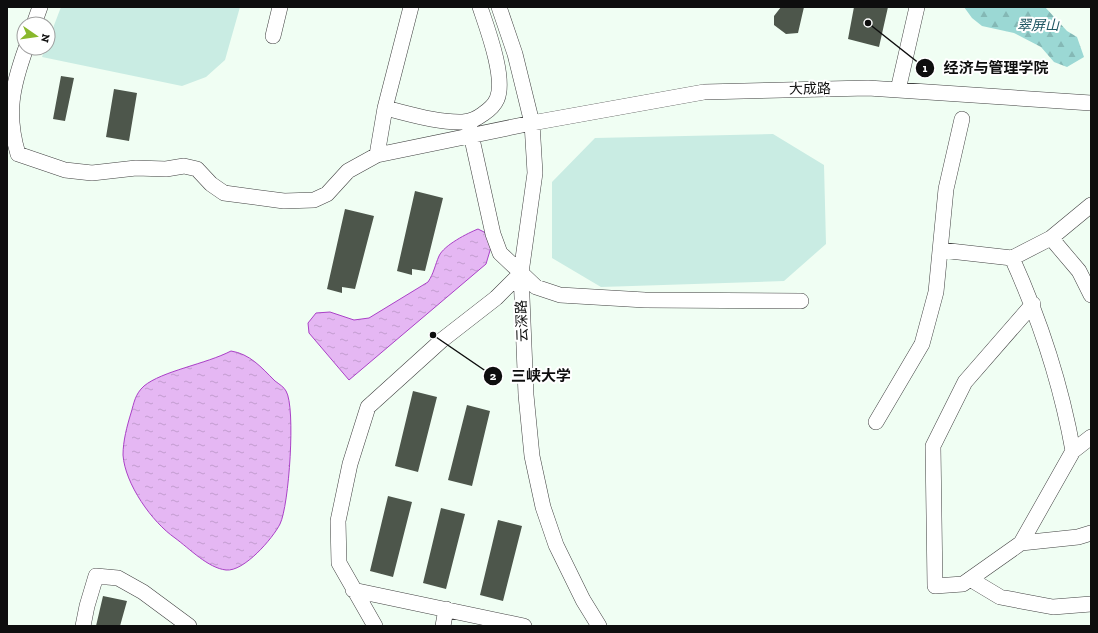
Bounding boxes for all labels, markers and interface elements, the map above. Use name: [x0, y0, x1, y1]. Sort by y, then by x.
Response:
north arrow: [16, 16, 56, 56]
park label: 翠屏山: [1017, 17, 1060, 34]
text: N: [38, 33, 53, 44]
callout: 经济与管理学院: [915, 54, 1056, 81]
text: 经济与管理学院: [943, 59, 1049, 77]
text: 1: [923, 61, 928, 75]
street label: 大成路: [789, 80, 831, 98]
street label: 云深路: [513, 300, 531, 342]
callout: 三峡大学: [483, 362, 579, 389]
text: 三峡大学: [511, 367, 571, 385]
text: 2: [490, 369, 497, 383]

